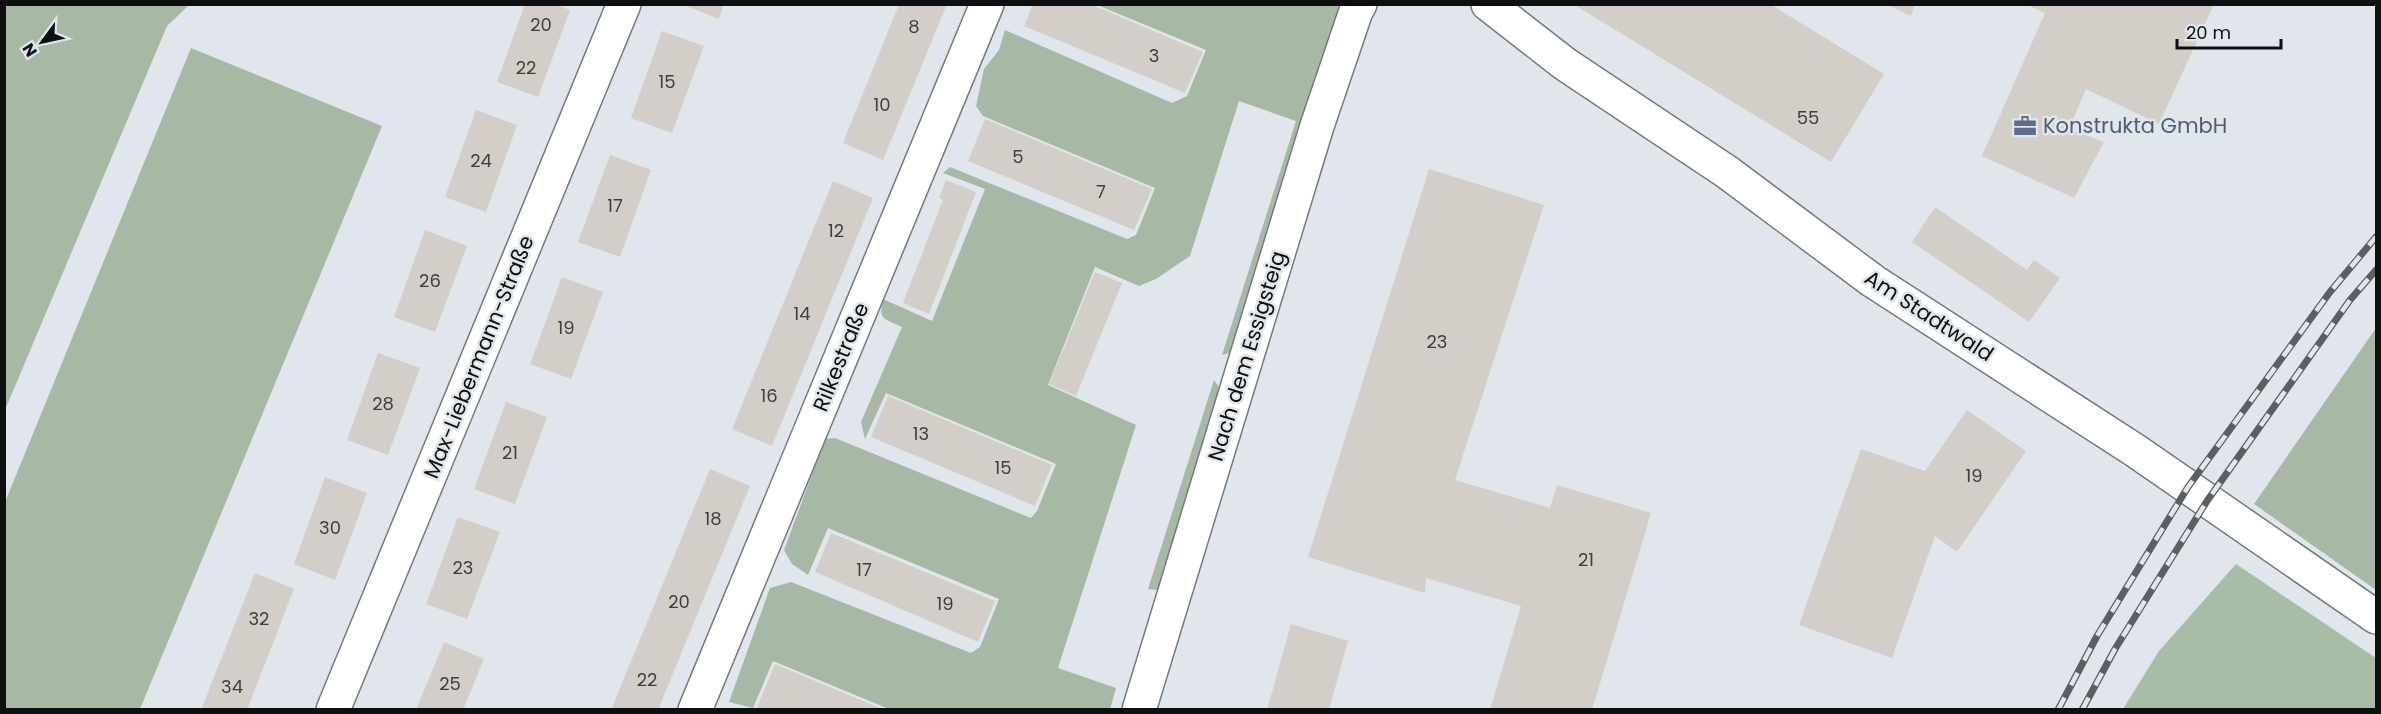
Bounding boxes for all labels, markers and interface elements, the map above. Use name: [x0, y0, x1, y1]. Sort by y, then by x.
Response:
north arrow: [12, 12, 72, 72]
house number: 20: [530, 12, 552, 37]
scale bar: [2177, 12, 2280, 50]
house number: 8: [908, 14, 920, 39]
text: 20 m: [2186, 20, 2231, 45]
text: N: [17, 39, 43, 61]
house number: 3: [1149, 43, 1159, 68]
house number: 22: [516, 55, 536, 80]
house number: 15: [658, 69, 676, 94]
house number: 10: [873, 92, 891, 117]
house number: 55: [1797, 105, 1819, 130]
place label: Konstrukta GmbH: [2043, 111, 2227, 140]
office icon: Konstrukta GmbH: [2012, 113, 2038, 139]
house number: 5: [1012, 144, 1024, 169]
house number: 24: [470, 148, 492, 173]
house number: 7: [1096, 179, 1106, 204]
house number: 17: [607, 193, 623, 218]
house number: 12: [828, 218, 844, 243]
street label: Max-Liebermann-Straße: [416, 231, 541, 483]
street label: Nach dem Essigsteig: [1201, 247, 1292, 464]
street label: Am Stadtwald: [1859, 263, 1999, 368]
house number: 26: [419, 268, 441, 293]
street label: Rilkestraße: [806, 298, 875, 416]
house number: 14: [793, 301, 811, 326]
house number: 19: [557, 315, 575, 340]
house number: 23: [1427, 329, 1447, 354]
house number: 16: [760, 383, 778, 408]
house number: 28: [372, 391, 394, 416]
house number: 13: [913, 421, 929, 446]
house number: 21: [502, 440, 518, 465]
house number: 15: [994, 455, 1012, 480]
house number: 19: [1965, 463, 1983, 488]
house number: 18: [704, 506, 722, 531]
house number: 30: [319, 515, 341, 540]
house number: 21: [1578, 547, 1594, 572]
house number: 23: [453, 555, 473, 580]
house number: 17: [856, 557, 872, 582]
house number: 20: [668, 589, 690, 614]
house number: 19: [936, 591, 954, 616]
house number: 32: [249, 606, 269, 631]
house number: 22: [637, 667, 657, 692]
house number: 25: [439, 671, 461, 696]
house number: 34: [221, 674, 243, 699]

